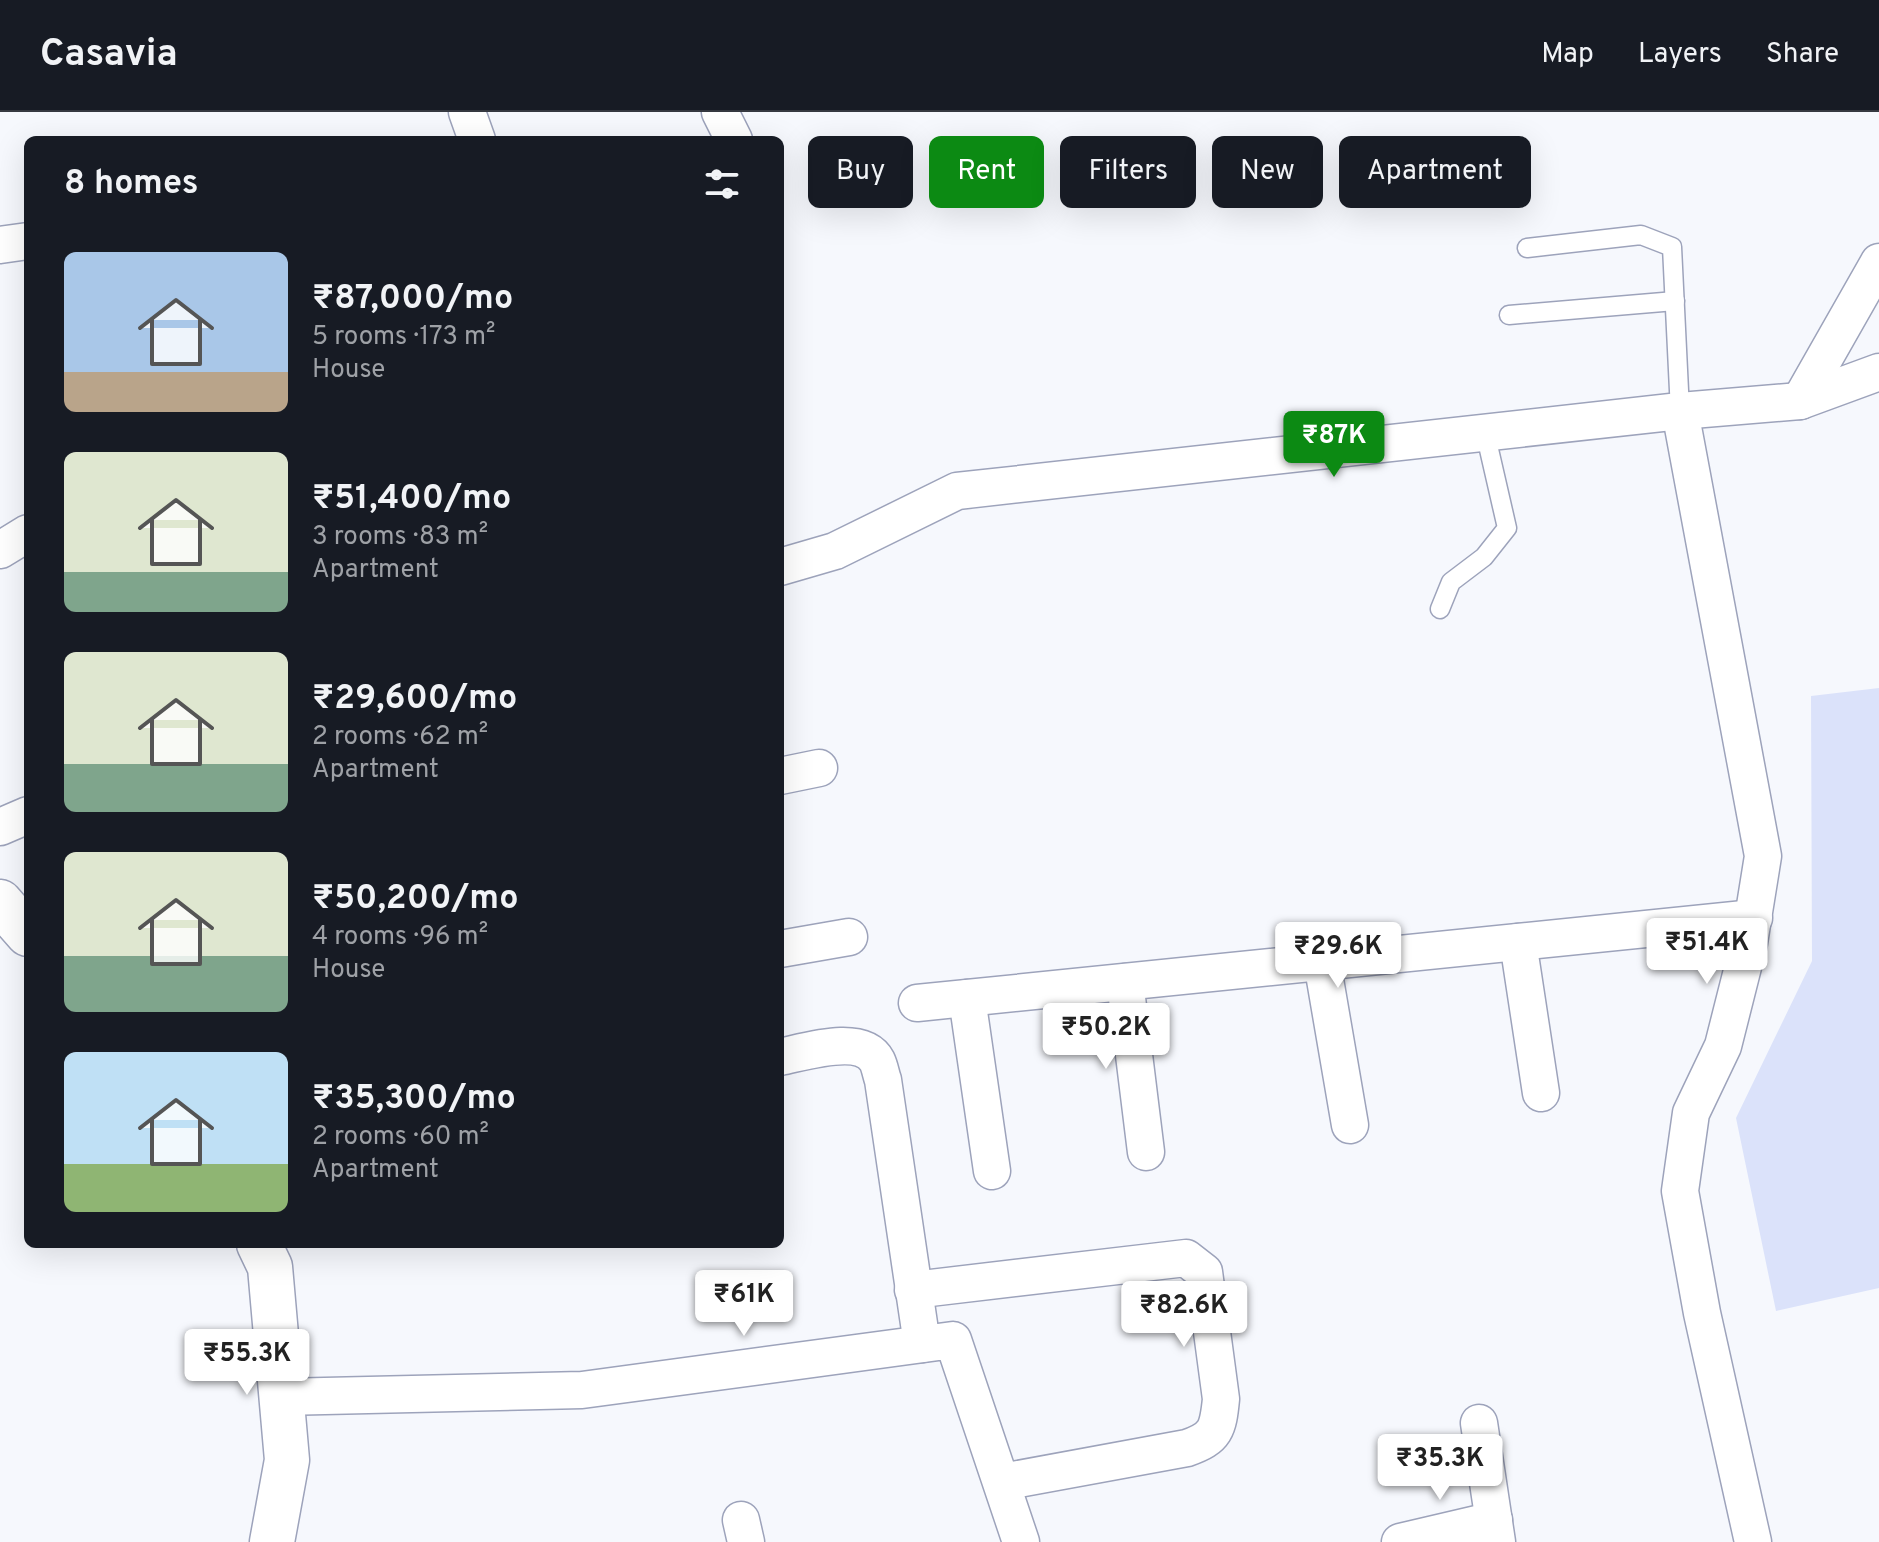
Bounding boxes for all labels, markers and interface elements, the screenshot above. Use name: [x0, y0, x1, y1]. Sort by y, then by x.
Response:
text: Casavia: [40, 31, 178, 80]
text: Map: [1541, 37, 1594, 73]
text: Layers: [1638, 37, 1722, 73]
text: Share: [1766, 37, 1839, 73]
chip: Buy: [808, 136, 913, 208]
chip: Rent: [929, 136, 1044, 208]
chip: Filters: [1060, 136, 1196, 208]
chip: New: [1212, 136, 1323, 208]
chip: Apartment: [1339, 136, 1531, 208]
icon: filters: [700, 162, 744, 206]
text: 8 homes: [64, 163, 198, 206]
text: ₹87,000/mo: [312, 278, 513, 321]
icon: home: [128, 284, 224, 380]
text: 5 rooms · 173 m²: [312, 321, 495, 354]
text: House: [312, 354, 385, 387]
pin: ₹87K: [1287, 411, 1381, 479]
text: ₹87K: [1301, 420, 1367, 453]
text: ₹51,400/mo: [312, 478, 511, 521]
icon: home: [128, 484, 224, 580]
text: 3 rooms · 83 m²: [312, 521, 488, 554]
text: Apartment: [312, 554, 439, 587]
text: ₹29,600/mo: [312, 678, 517, 721]
icon: home: [128, 684, 224, 780]
text: 2 rooms · 62 m²: [312, 721, 488, 754]
text: Apartment: [312, 754, 439, 787]
text: ₹50,200/mo: [312, 878, 519, 921]
icon: home: [128, 884, 224, 980]
pin: ₹51.4K: [1642, 918, 1772, 986]
text: 4 rooms · 96 m²: [312, 921, 488, 954]
pin: ₹29.6K: [1273, 922, 1403, 990]
text: ₹51.4K: [1665, 927, 1749, 960]
text: ₹29.6K: [1293, 931, 1383, 964]
text: House: [312, 954, 385, 987]
pin: ₹50.2K: [1041, 1003, 1171, 1071]
text: ₹50.2K: [1061, 1012, 1151, 1045]
text: ₹35,300/mo: [312, 1078, 516, 1121]
icon: home: [128, 1084, 224, 1180]
text: 2 rooms · 60 m²: [312, 1121, 489, 1154]
text: Apartment: [312, 1154, 439, 1187]
pin: ₹61K: [697, 1270, 791, 1338]
text: ₹61K: [713, 1279, 775, 1312]
pin: ₹82.6K: [1119, 1281, 1249, 1349]
text: ₹82.6K: [1139, 1290, 1229, 1323]
pin: ₹55.3K: [182, 1329, 312, 1397]
text: ₹55.3K: [202, 1338, 292, 1371]
pin: ₹35.3K: [1375, 1434, 1505, 1502]
text: ₹35.3K: [1396, 1443, 1484, 1476]

